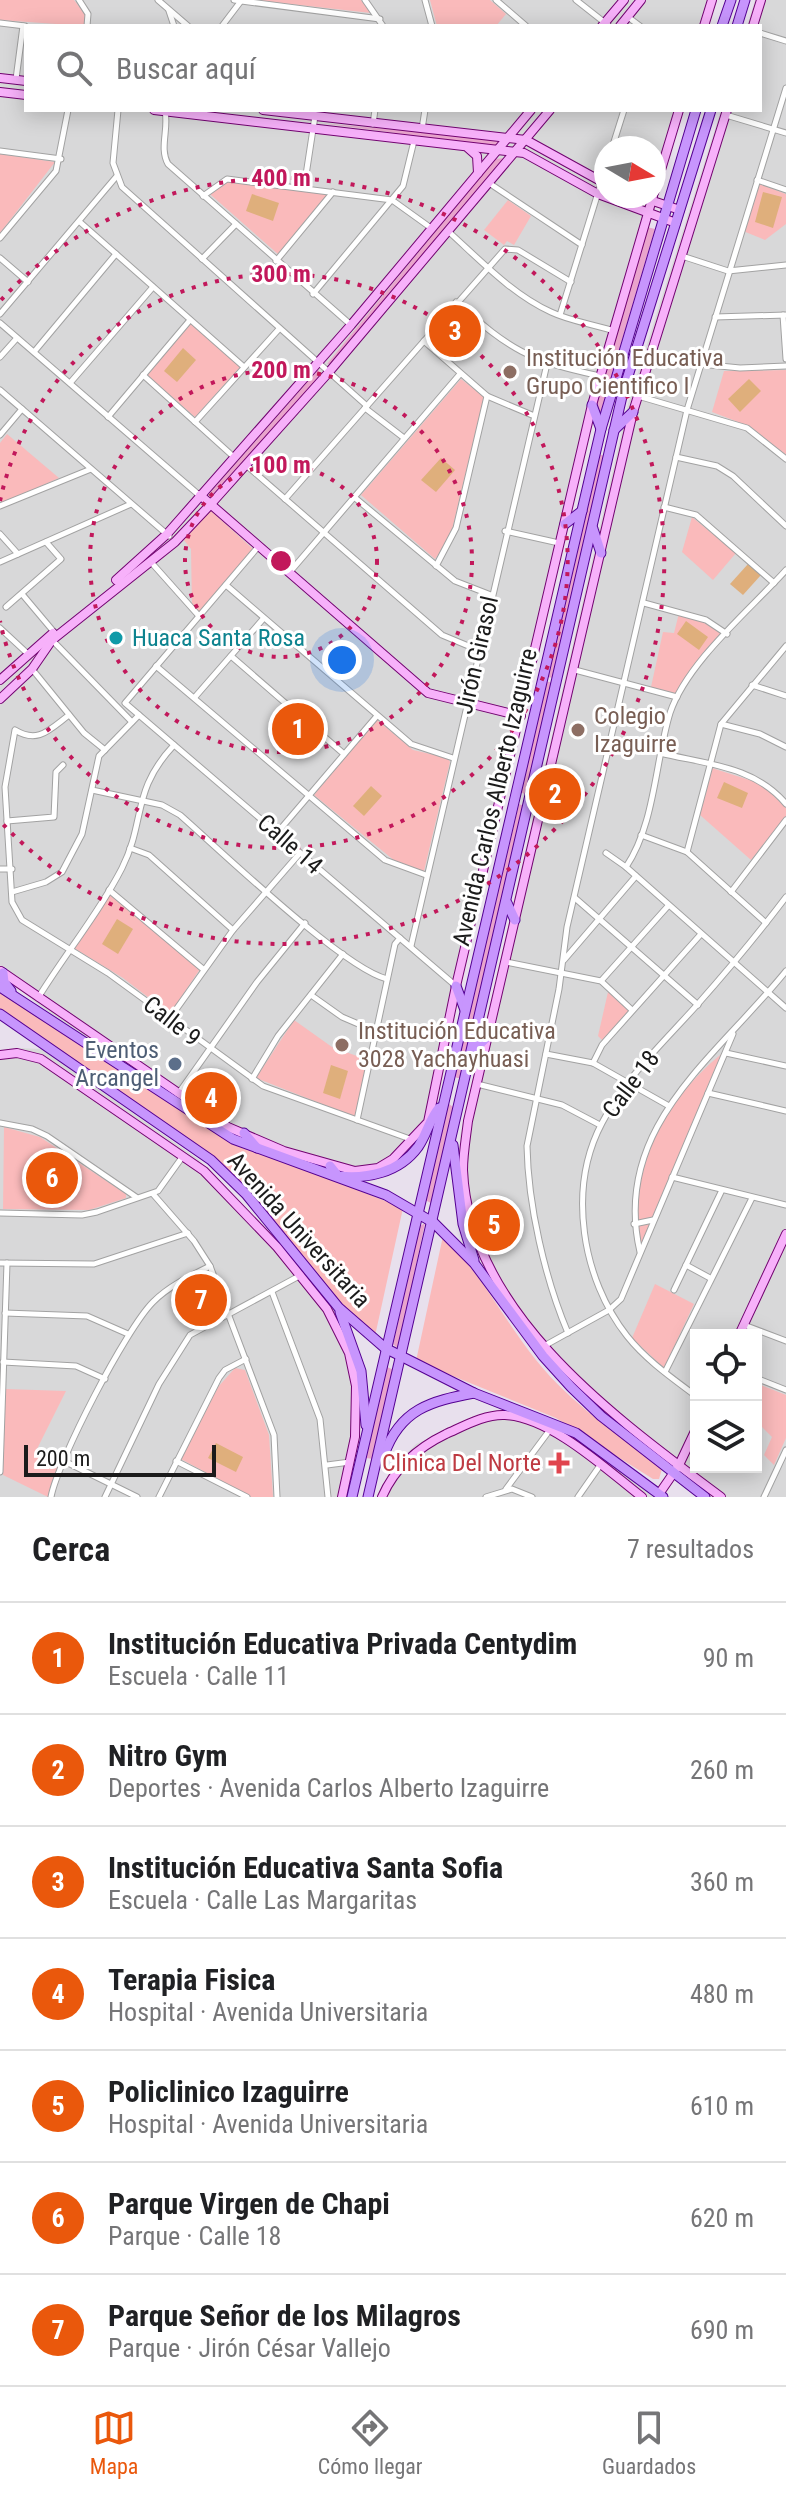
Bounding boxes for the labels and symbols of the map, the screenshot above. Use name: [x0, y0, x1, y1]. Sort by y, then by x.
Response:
north arrow: [594, 136, 666, 208]
text: 400 m: [251, 164, 311, 192]
text: 300 m: [251, 260, 311, 288]
pin: 3: [429, 301, 481, 361]
place label: Institución Educativa Grupo Cientifico I: [526, 344, 724, 400]
text: 200 m: [251, 356, 311, 384]
marker: Institución Educativa Grupo Cientifico I: [501, 363, 519, 381]
text: 100 m: [251, 451, 311, 479]
centre of rings: [267, 547, 295, 575]
street label: Jirón Girasol: [450, 593, 504, 717]
place label: Huaca Santa Rosa: [132, 624, 305, 652]
marker: Huaca Santa Rosa: [107, 629, 125, 647]
your location: [322, 640, 362, 680]
street label: Avenida Carlos Alberto Izaguirre: [447, 646, 543, 948]
pin: 1: [272, 699, 324, 759]
place label: Colegio Izaguirre: [594, 702, 677, 758]
marker: Colegio Izaguirre: [569, 721, 587, 739]
pin: 2: [529, 764, 581, 824]
street label: Calle 14: [252, 808, 328, 880]
street label: Calle 9: [138, 990, 206, 1052]
place label: Institución Educativa 3028 Yachayhuasi: [358, 1017, 556, 1073]
place label: Eventos Arcangel: [75, 1036, 159, 1092]
marker: Institución Educativa 3028 Yachayhuasi: [333, 1036, 351, 1054]
street label: Calle 18: [597, 1045, 665, 1123]
marker: Eventos Arcangel: [166, 1055, 184, 1073]
pin: 4: [185, 1068, 237, 1128]
street label: Avenida Universitaria: [222, 1147, 376, 1313]
pin: 6: [26, 1148, 78, 1208]
pin: 5: [468, 1195, 520, 1255]
pin: 7: [175, 1270, 227, 1330]
scale bar: [24, 1441, 216, 1477]
place label: Clinica Del Norte: [382, 1449, 541, 1477]
marker: Clinica Del Norte: [548, 1452, 570, 1474]

